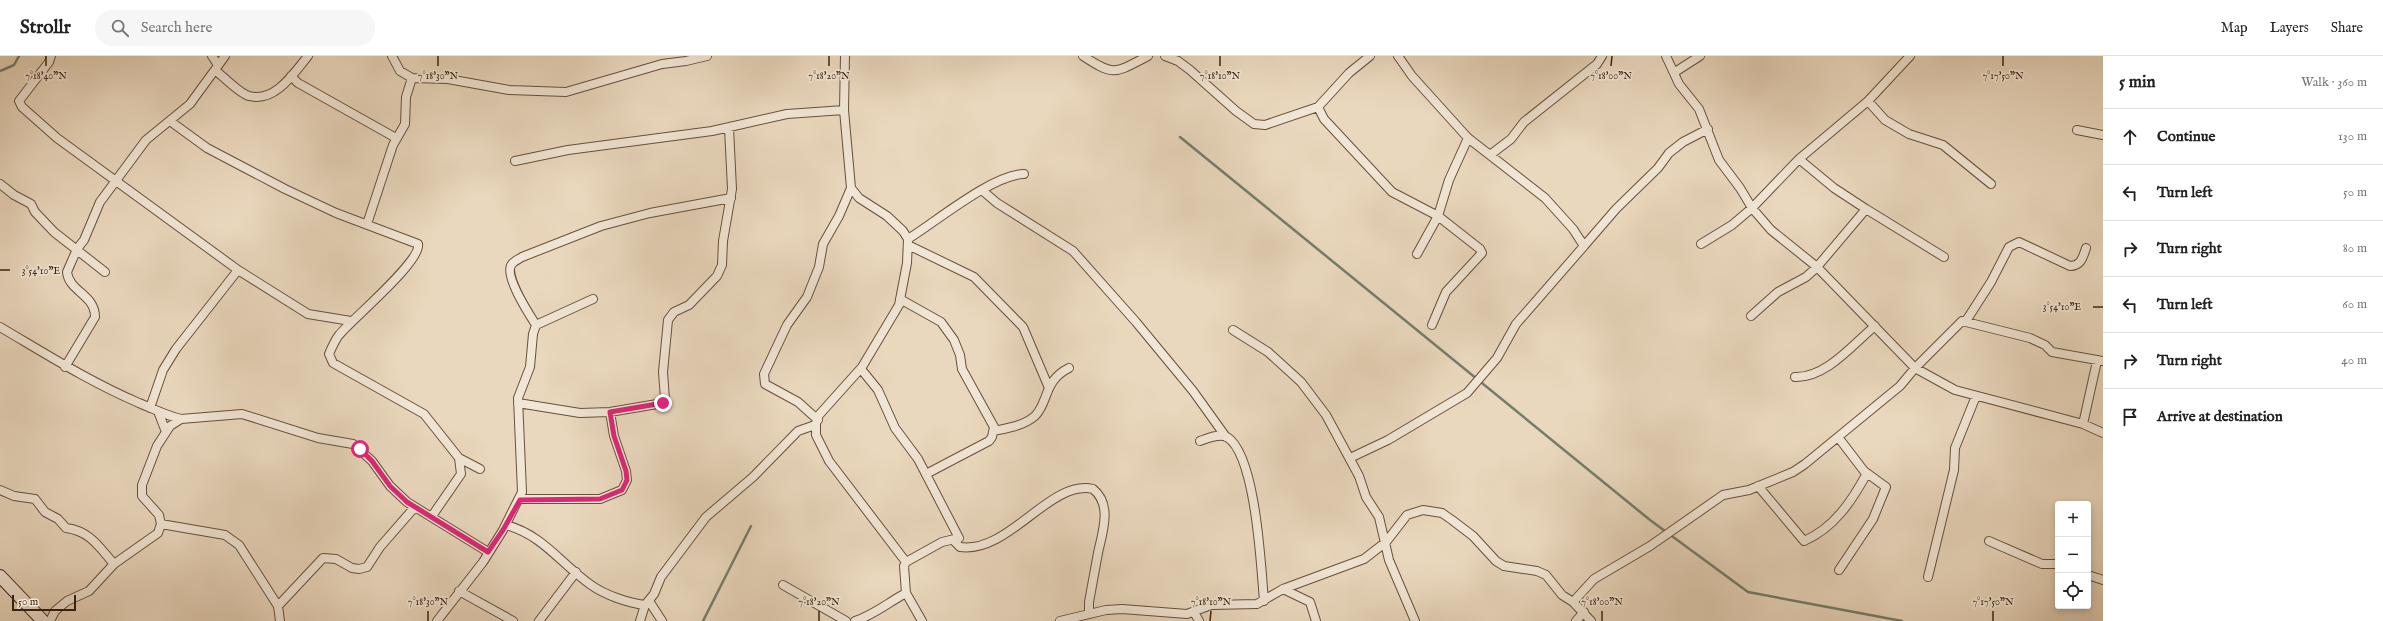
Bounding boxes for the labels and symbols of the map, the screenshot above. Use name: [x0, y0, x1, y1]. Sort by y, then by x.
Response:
text: 7°18'40"N: [25, 70, 67, 83]
text: 7°18'30"N: [418, 70, 459, 83]
text: 7°18'20"N: [808, 70, 850, 83]
text: 7°18'10"N: [1200, 70, 1241, 83]
text: 7°18'00"N: [1590, 70, 1632, 83]
text: 7°17'50"N: [1982, 70, 2024, 83]
text: 3°54'10"E: [22, 265, 60, 278]
text: 3°54'10"E: [2043, 301, 2081, 314]
route end: [654, 394, 672, 412]
route start: [351, 440, 369, 458]
scale bar: [12, 593, 76, 612]
text: 7°18'30"N: [408, 596, 449, 609]
text: 7°18'20"N: [798, 596, 840, 609]
text: 7°18'10"N: [1191, 596, 1232, 609]
text: 7°18'00"N: [1581, 596, 1623, 609]
text: 7°17'50"N: [1972, 596, 2014, 609]

